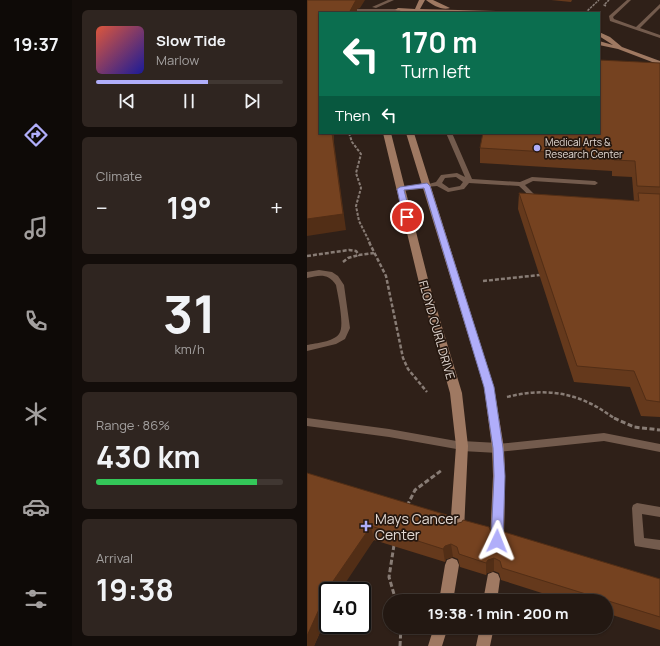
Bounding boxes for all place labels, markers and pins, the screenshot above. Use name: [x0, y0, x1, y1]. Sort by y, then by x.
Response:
place label: Medical Arts & Research Center: [545, 135, 623, 161]
marker: Medical Arts & Research Center: [532, 143, 542, 153]
pin: [390, 200, 424, 234]
place label: Mays Cancer Center: [375, 509, 459, 544]
marker: Mays Cancer Center: [360, 520, 372, 532]

